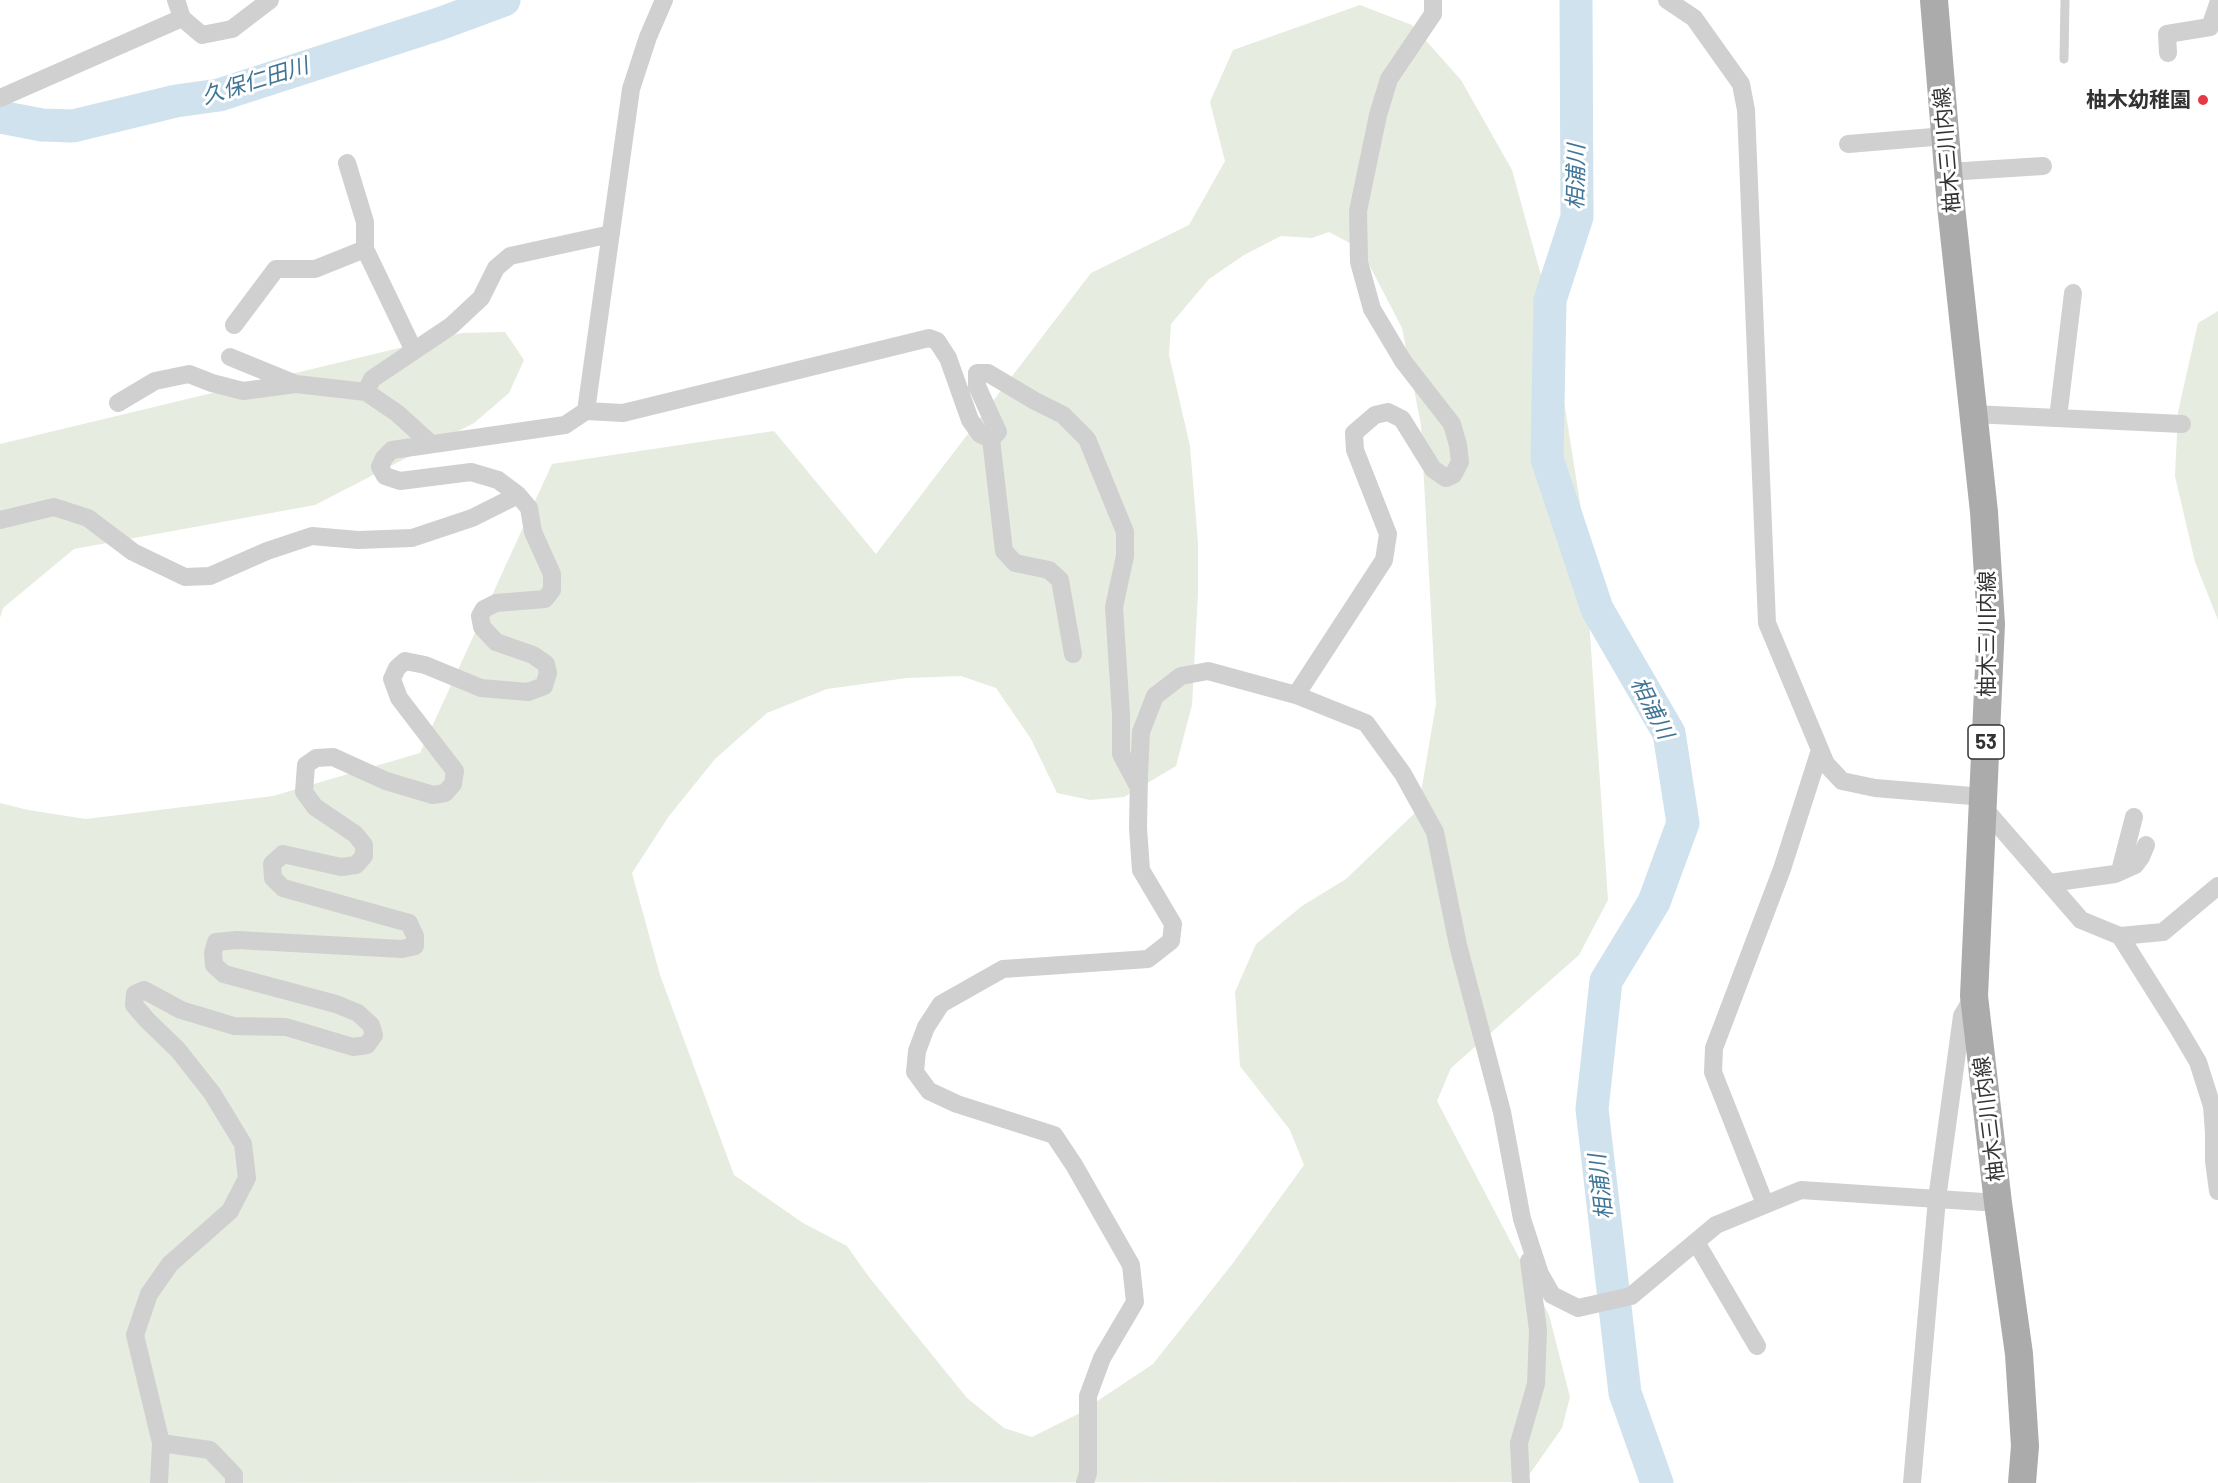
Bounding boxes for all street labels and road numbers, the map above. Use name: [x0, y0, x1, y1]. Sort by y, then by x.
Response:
street label: 柚木三川内線: [1929, 86, 1965, 214]
street label: 柚木三川内線: [1974, 571, 2000, 697]
road number: 53: [1968, 725, 2004, 759]
street label: 柚木三川内線: [1969, 1055, 2009, 1183]

